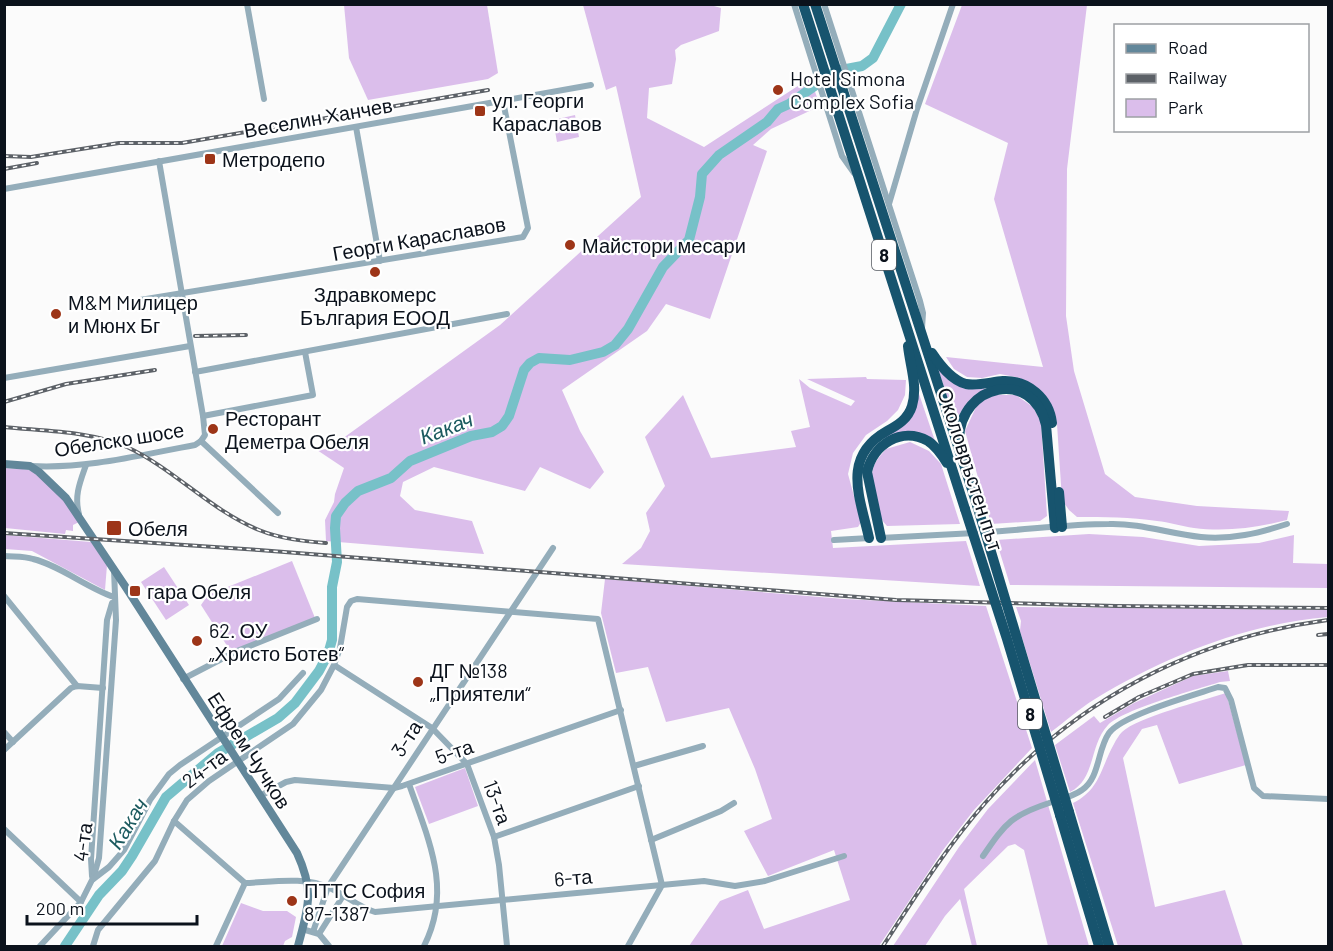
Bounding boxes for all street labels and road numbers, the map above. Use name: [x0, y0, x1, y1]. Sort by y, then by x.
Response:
street label: Веселин Ханчев: [242, 92, 394, 142]
street label: Георги Караславов: [331, 211, 507, 265]
road number: 8: [872, 240, 896, 270]
street label: Околовръстен път: [933, 384, 1009, 554]
street label: Обелско шосе: [52, 417, 186, 461]
street label: Ефрем Чучков: [203, 687, 297, 813]
road number: 8: [1018, 699, 1042, 729]
street label: 3-та: [386, 715, 427, 761]
street label: 5-та: [432, 733, 477, 769]
street label: 24-та: [177, 743, 232, 793]
street label: 13-та: [479, 777, 517, 828]
street label: 4-та: [67, 820, 97, 863]
street label: 6-та: [553, 863, 594, 891]

